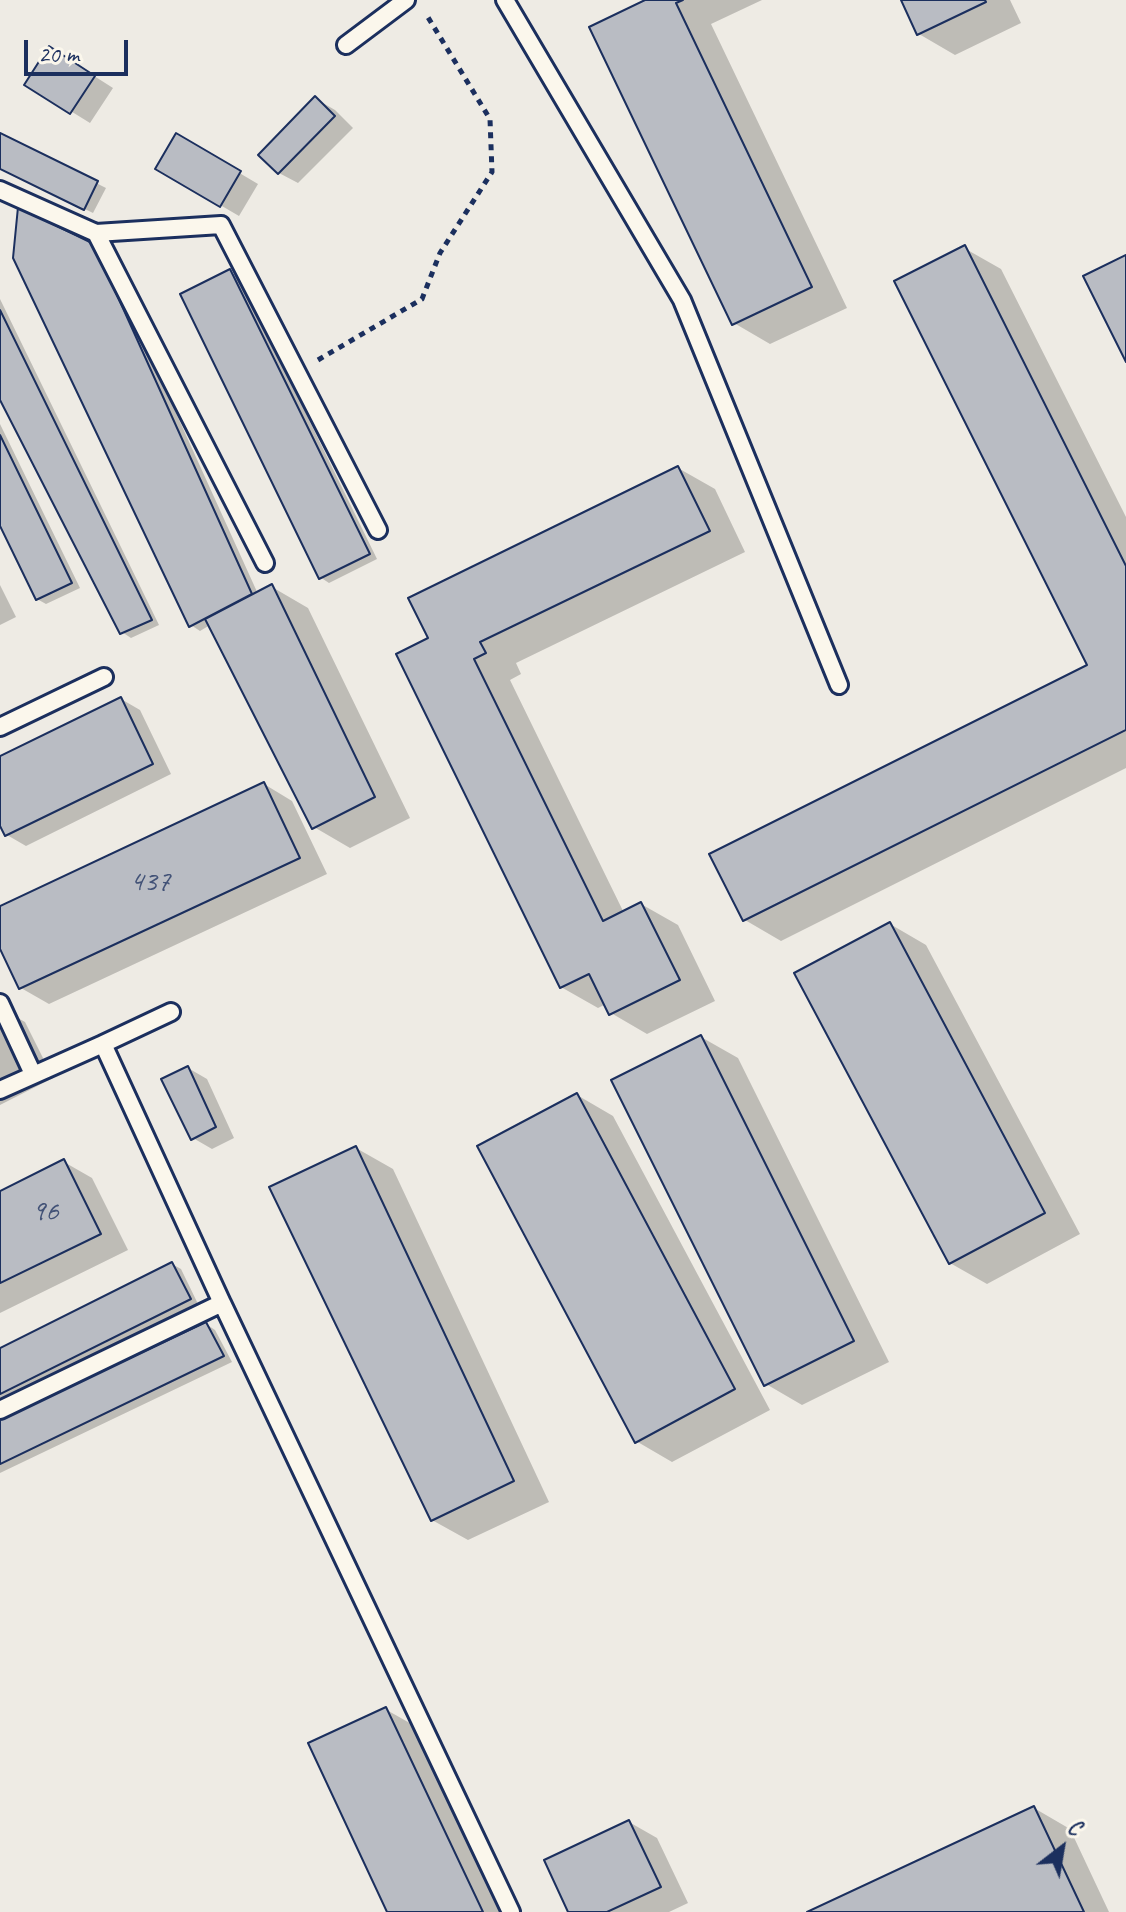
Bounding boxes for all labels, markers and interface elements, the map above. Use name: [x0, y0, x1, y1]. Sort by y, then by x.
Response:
scale bar: [28, 24, 132, 74]
text: 20 m: [38, 39, 79, 69]
house number: 437: [130, 864, 170, 900]
house number: 96: [32, 1194, 58, 1230]
north arrow: [1022, 1808, 1102, 1888]
text: С: [1063, 1813, 1086, 1842]

